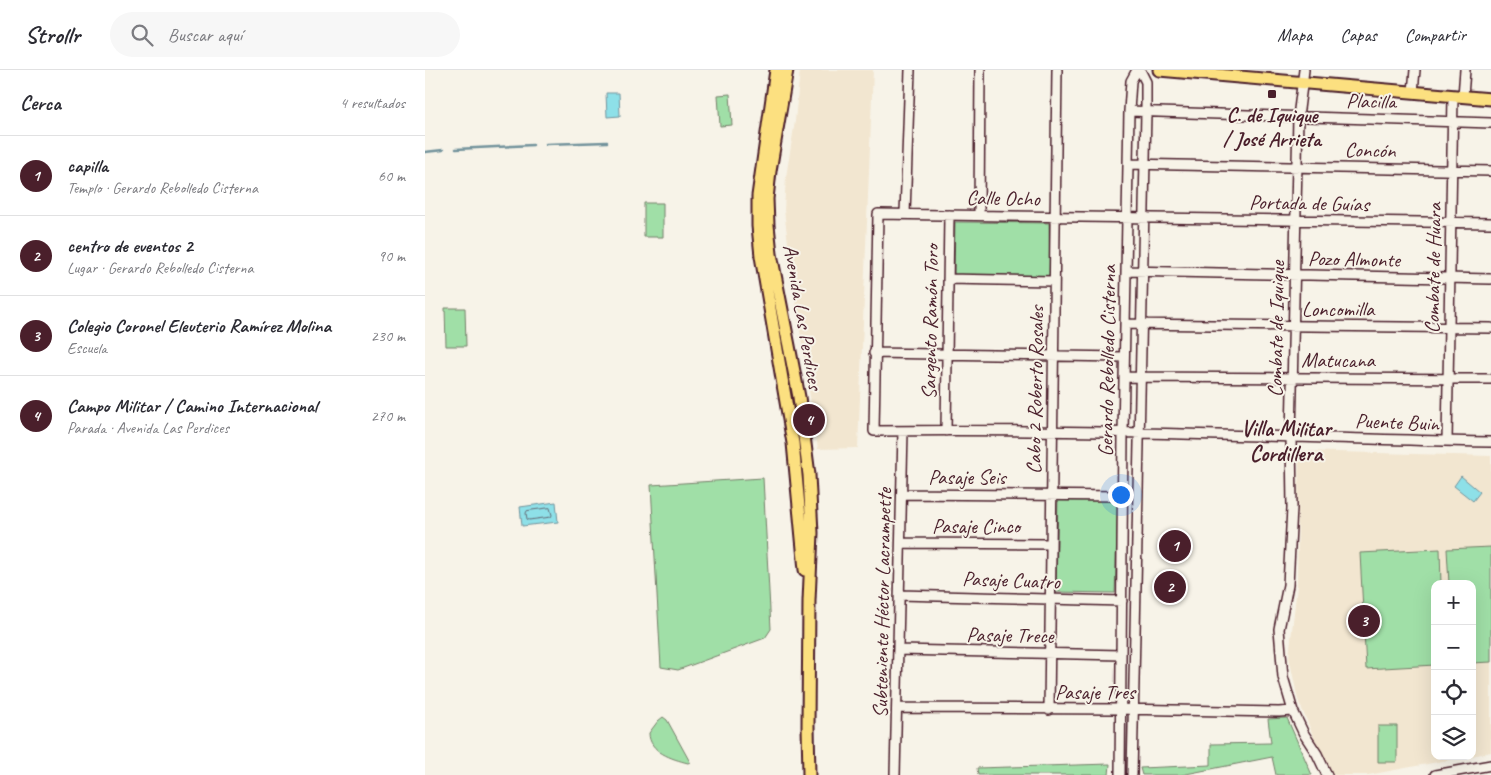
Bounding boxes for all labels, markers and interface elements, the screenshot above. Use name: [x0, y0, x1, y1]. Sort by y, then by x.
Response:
search box: [110, 12, 460, 57]
text: Strollr: [25, 20, 80, 50]
icon: search: [128, 21, 156, 49]
text: Buscar aquí: [168, 23, 242, 47]
text: Mapa: [1277, 24, 1312, 46]
text: Capas: [1340, 24, 1377, 46]
text: Compartir: [1405, 24, 1466, 46]
marker: C. de Iquique / José Arrieta: [1266, 88, 1278, 100]
street label: Placilla: [1346, 88, 1398, 114]
text: Cerca: [20, 90, 61, 116]
text: 4 resultados: [340, 93, 405, 113]
place label: C. de Iquique / José Arrieta: [1223, 102, 1323, 152]
street label: Concón: [1344, 137, 1396, 163]
text: capilla: [67, 154, 108, 178]
text: 1: [32, 166, 40, 186]
text: 60 m: [378, 166, 405, 186]
text: Templo · Gerardo Rebolledo Cisterna: [67, 178, 258, 198]
street label: Calle Ocho: [966, 184, 1042, 212]
street label: Portada de Guías: [1249, 189, 1371, 217]
street label: Combate de Huara: [1419, 201, 1447, 334]
text: centro de eventos 2: [67, 234, 193, 258]
street label: Avenida Las Perdices: [777, 242, 829, 394]
street label: Sargento Ramón Toro: [916, 242, 944, 400]
street label: Pozo Almonte: [1308, 245, 1402, 273]
text: 2: [32, 246, 40, 266]
text: 90 m: [378, 246, 405, 266]
text: Lugar · Gerardo Rebolledo Cisterna: [67, 258, 254, 278]
street label: Combate de Iquique: [1262, 260, 1290, 397]
street label: Gerardo Rebolledo Cisterna: [1092, 263, 1122, 457]
street label: Loncomilla: [1302, 296, 1376, 322]
street label: Cabo 2 Roberto Rosales: [1021, 304, 1049, 474]
text: Colegio Coronel Eleuterio Ramírez Molina: [67, 314, 331, 338]
text: 3: [32, 326, 40, 346]
text: 230 m: [371, 326, 405, 346]
text: Escuela: [67, 338, 107, 358]
street label: Matucana: [1301, 347, 1377, 373]
text: Campo Militar / Camino Internacional: [67, 394, 317, 418]
pin: 4: [793, 401, 825, 439]
text: 4: [32, 406, 40, 426]
text: 270 m: [371, 406, 405, 426]
street label: Puente Buin: [1355, 408, 1441, 437]
district label: Villa Militar Cordillera: [1241, 415, 1333, 468]
text: Parada · Avenida Las Perdices: [67, 418, 229, 438]
street label: Pasaje Seis: [928, 464, 1008, 490]
your location: [1108, 482, 1134, 508]
street label: Subteniente Héctor Lacrampette: [867, 487, 897, 718]
street label: Pasaje Cinco: [932, 513, 1023, 539]
pin: 1: [1159, 527, 1191, 565]
street label: Pasaje Cuatro: [962, 565, 1062, 595]
pin: 2: [1154, 568, 1186, 606]
map controls: [1431, 580, 1476, 760]
button: +: [1431, 580, 1476, 625]
pin: 3: [1348, 602, 1380, 640]
street label: Pasaje Trece: [966, 621, 1055, 649]
button: −: [1431, 625, 1476, 670]
button: locate: [1431, 670, 1476, 715]
street label: Pasaje Tres: [1055, 679, 1137, 705]
button: layers: [1431, 715, 1476, 760]

